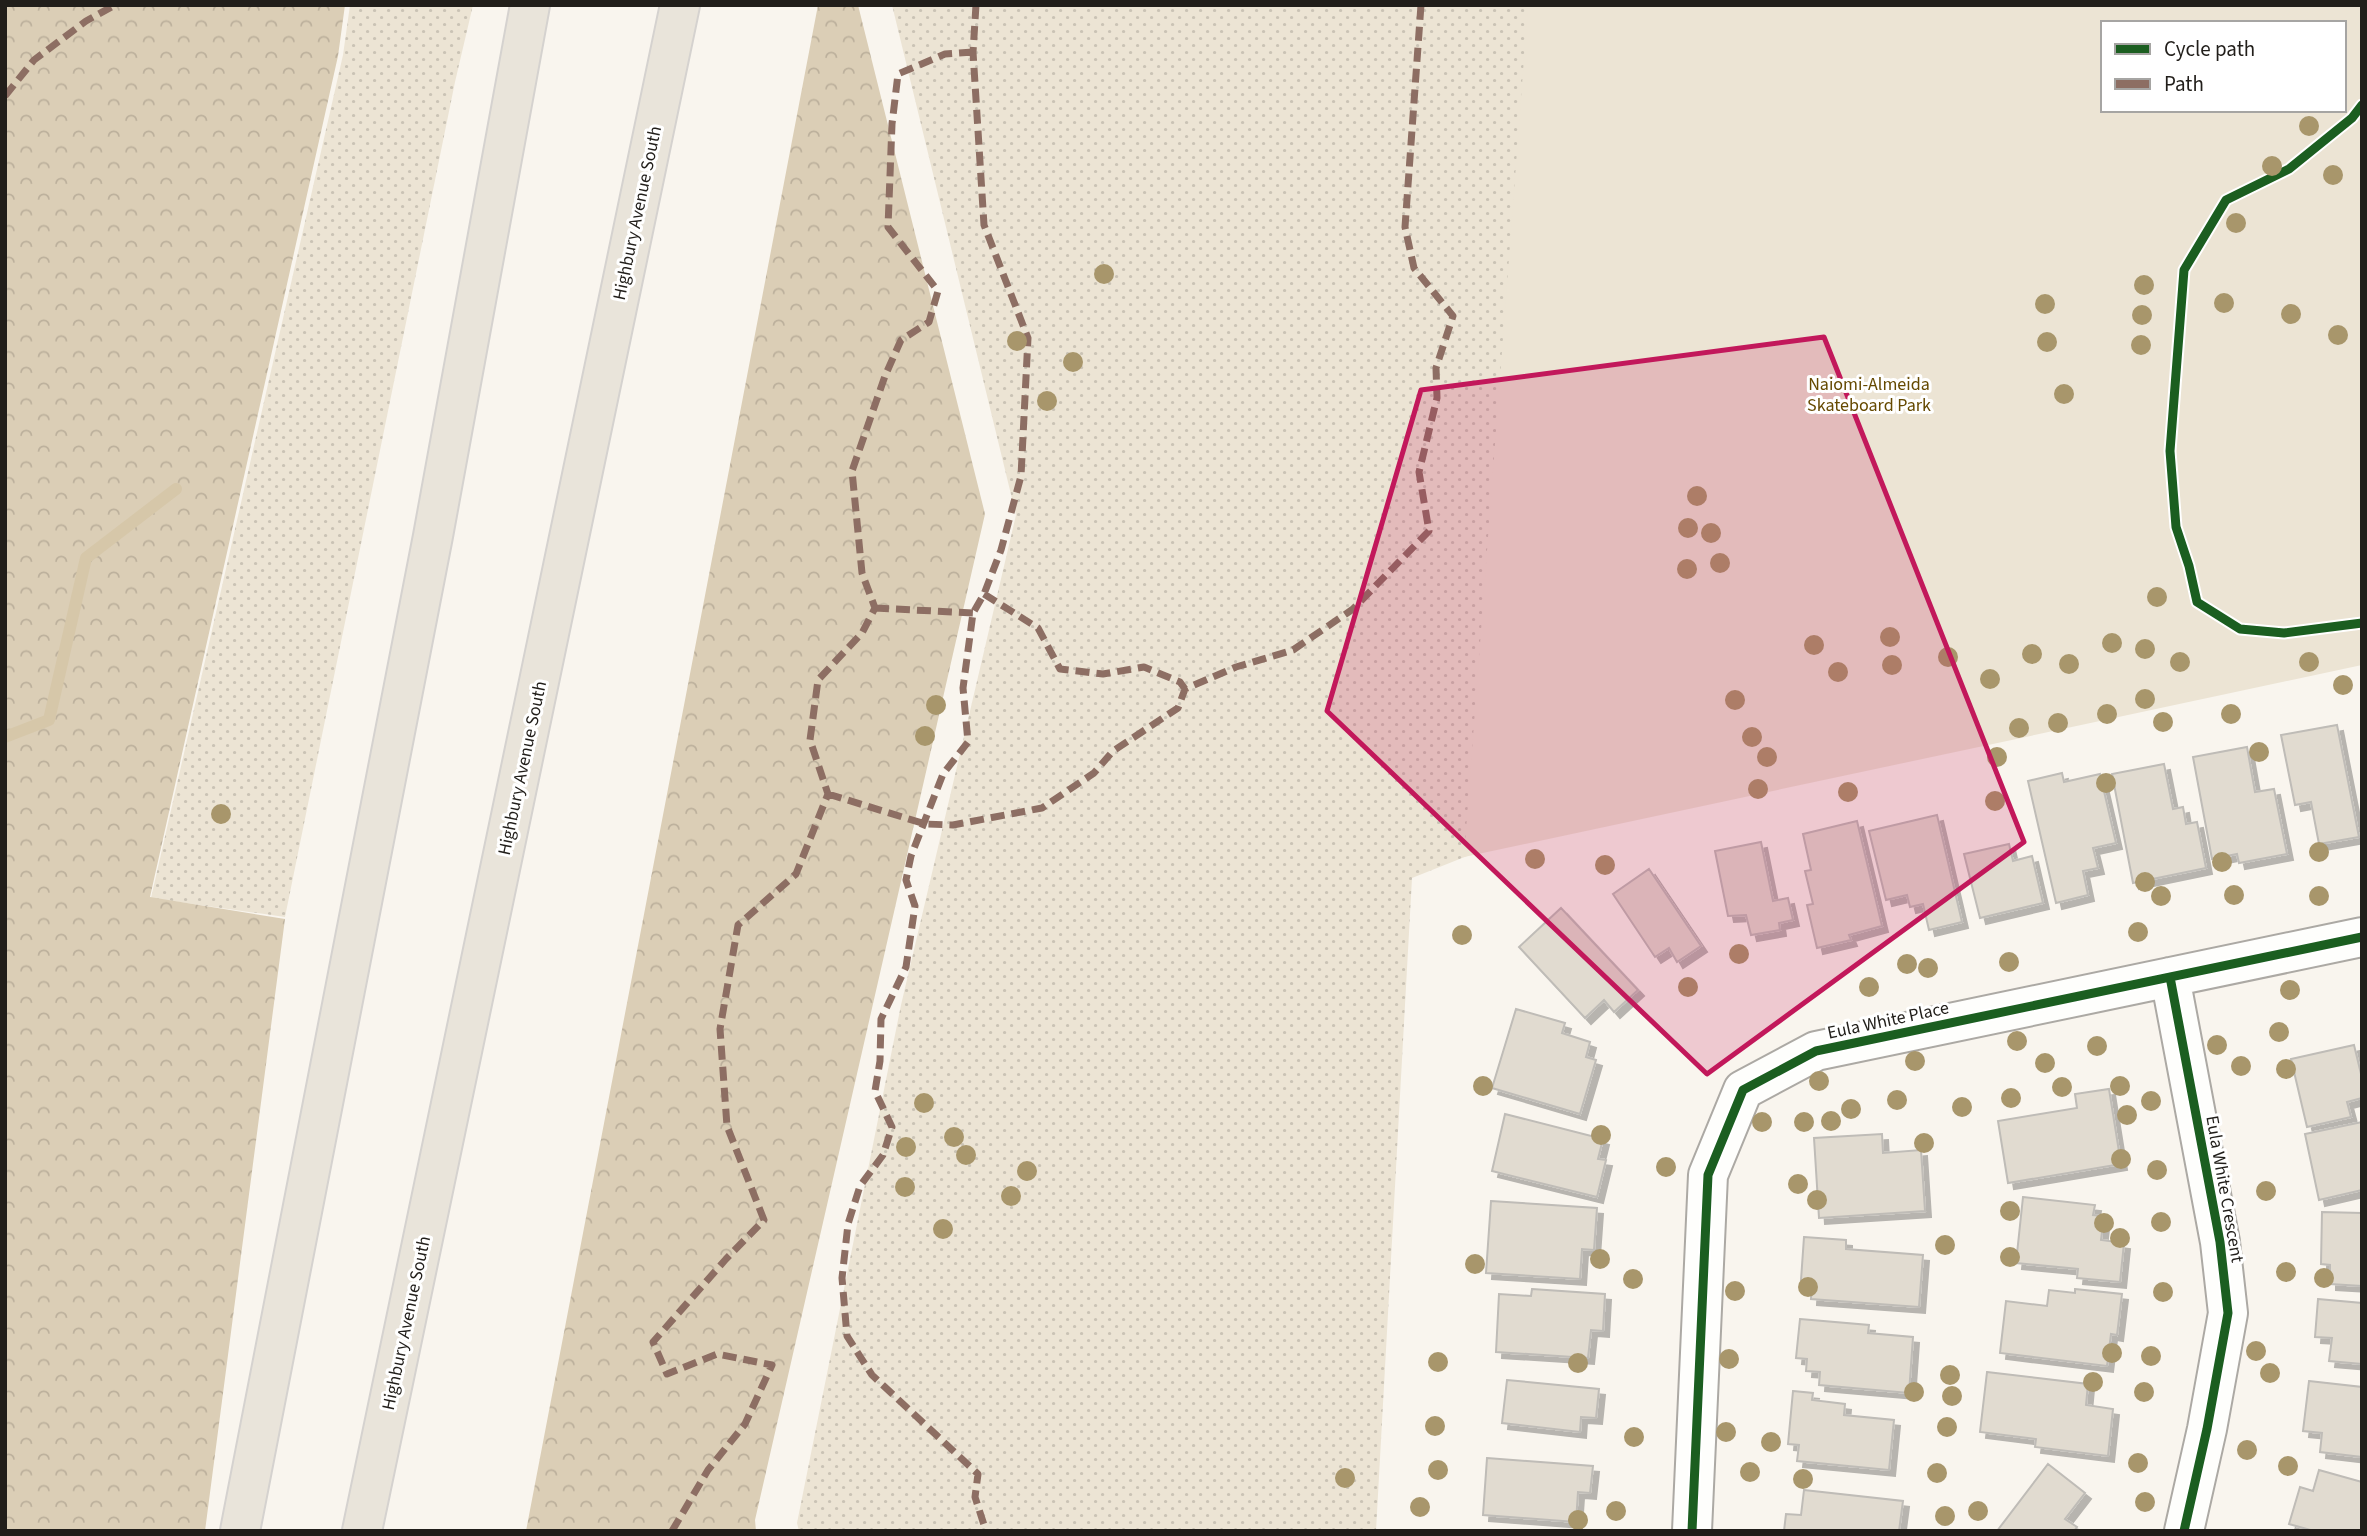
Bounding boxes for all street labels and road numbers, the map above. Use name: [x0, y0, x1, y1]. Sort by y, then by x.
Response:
street label: Highbury Avenue South: [607, 124, 668, 303]
street label: Highbury Avenue South: [492, 679, 553, 858]
street label: Eula White Place: [1825, 995, 1951, 1046]
street label: Eula White Crescent: [2199, 1114, 2250, 1265]
street label: Highbury Avenue South: [376, 1234, 437, 1413]

